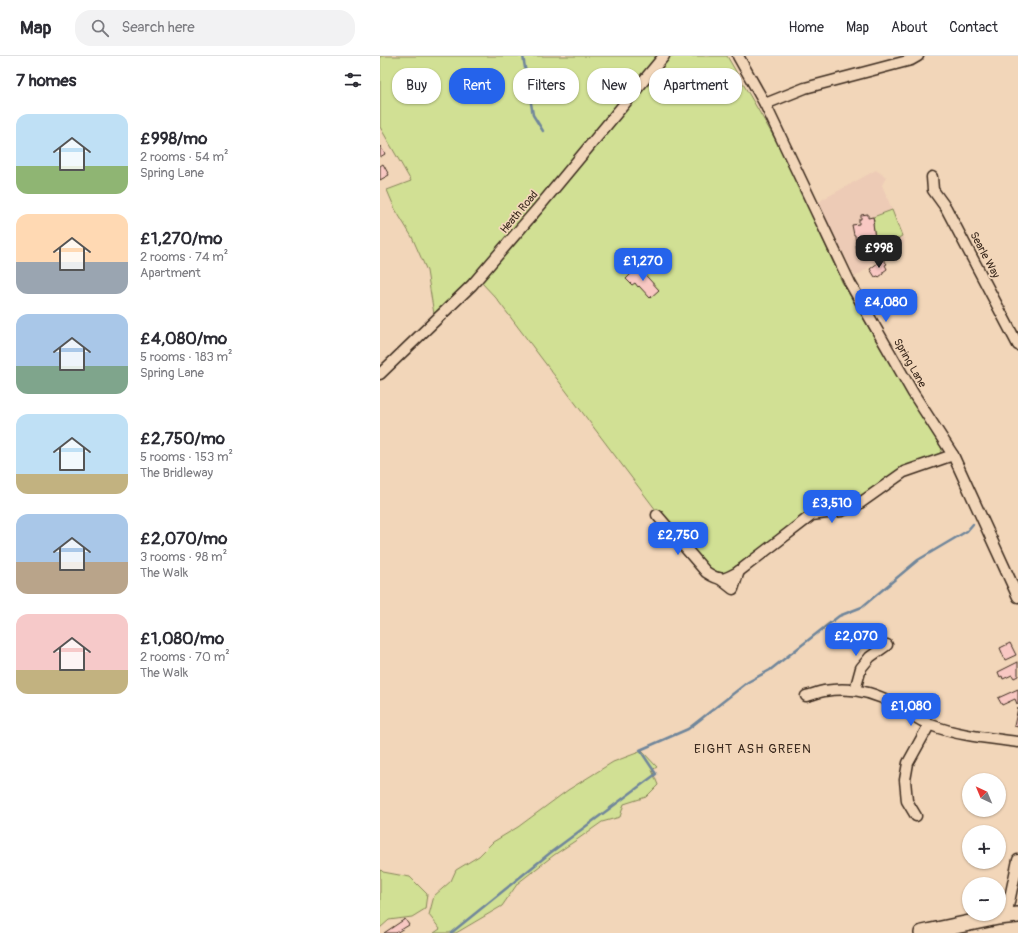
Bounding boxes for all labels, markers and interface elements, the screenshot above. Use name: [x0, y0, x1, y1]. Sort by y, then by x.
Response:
search box: [75, 10, 355, 46]
text: Map: [20, 16, 51, 40]
icon: search: [89, 17, 111, 39]
text: Search here: [121, 18, 195, 37]
text: Home: [789, 19, 824, 36]
text: Map: [846, 19, 869, 36]
text: About: [891, 19, 927, 36]
text: Contact: [949, 19, 998, 36]
chip: Buy: [392, 68, 441, 104]
chip: Rent: [449, 68, 505, 104]
chip: Filters: [513, 68, 579, 104]
chip: New: [587, 68, 641, 104]
chip: Apartment: [649, 68, 742, 104]
icon: filters: [342, 69, 364, 91]
text: 7 homes: [16, 70, 76, 91]
text: £998/mo: [140, 128, 207, 149]
icon: home: [48, 130, 96, 178]
text: 2 rooms · 54 m²: [140, 149, 228, 165]
text: Spring Lane: [140, 165, 204, 181]
street label: Heath Road: [497, 188, 541, 236]
text: £1,270/mo: [140, 228, 222, 249]
icon: home: [48, 230, 96, 278]
street label: Searle Way: [967, 230, 1003, 281]
pin: £998: [855, 235, 903, 269]
text: £998: [865, 240, 893, 256]
pin: £1,270: [610, 248, 676, 282]
text: 2 rooms · 74 m²: [140, 249, 228, 265]
text: £1,270: [623, 253, 663, 269]
text: Apartment: [140, 265, 201, 281]
pin: £4,080: [853, 289, 919, 323]
text: £4,080: [864, 294, 908, 310]
text: £4,080/mo: [140, 328, 227, 349]
icon: home: [48, 330, 96, 378]
street label: Spring Lane: [891, 336, 929, 390]
text: 5 rooms · 183 m²: [140, 349, 233, 365]
text: Spring Lane: [140, 365, 204, 381]
text: £2,750/mo: [140, 428, 225, 449]
icon: home: [48, 430, 96, 478]
text: 5 rooms · 153 m²: [140, 449, 233, 465]
text: The Bridleway: [140, 465, 213, 481]
pin: £3,510: [799, 490, 865, 524]
text: £3,510: [812, 495, 852, 511]
pin: £2,750: [645, 522, 711, 556]
text: £2,750: [657, 527, 699, 543]
text: £2,070/mo: [140, 528, 227, 549]
icon: home: [48, 530, 96, 578]
text: 3 rooms · 98 m²: [140, 549, 227, 565]
text: The Walk: [140, 565, 188, 581]
pin: £2,070: [823, 623, 889, 657]
text: £1,080/mo: [140, 628, 224, 649]
text: £2,070: [834, 628, 878, 644]
icon: home: [48, 630, 96, 678]
text: 2 rooms · 70 m²: [140, 649, 230, 665]
text: The Walk: [140, 665, 188, 681]
pin: £1,080: [878, 693, 944, 727]
text: £1,080: [890, 698, 932, 714]
district label: EIGHT ASH GREEN: [694, 741, 812, 757]
north arrow: [962, 773, 1006, 817]
map controls: [962, 773, 1006, 921]
button: +: [962, 825, 1006, 869]
button: −: [962, 877, 1006, 921]

